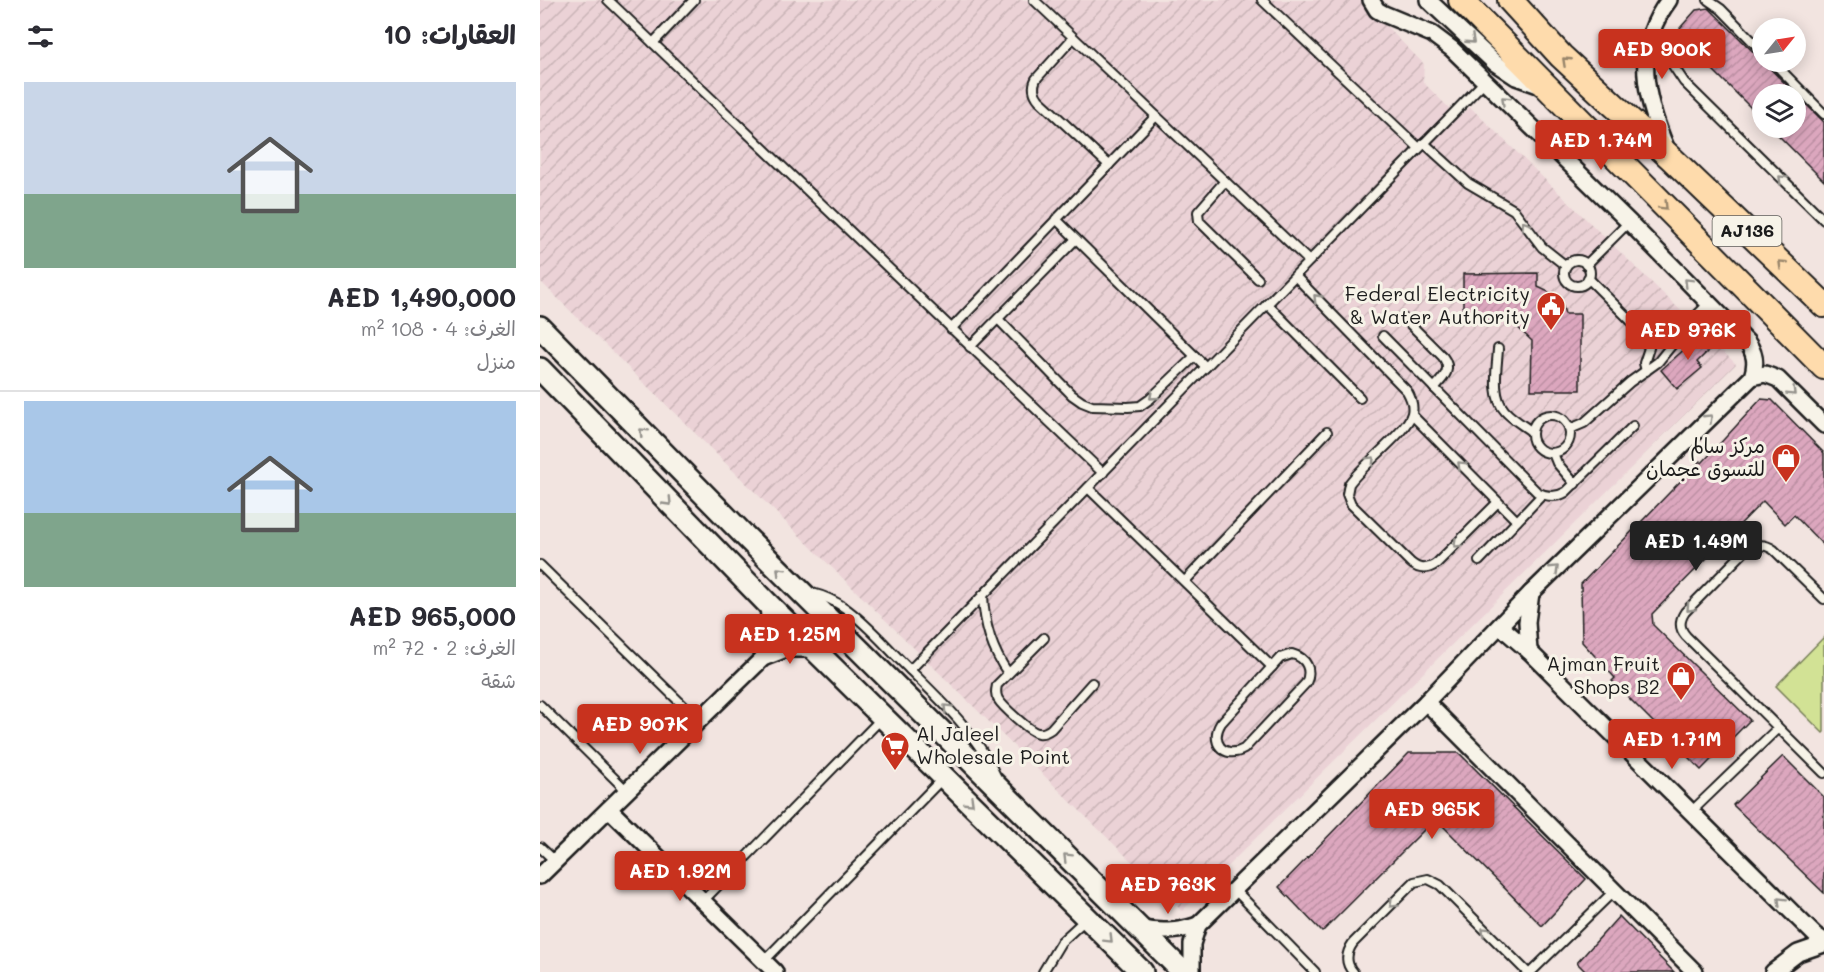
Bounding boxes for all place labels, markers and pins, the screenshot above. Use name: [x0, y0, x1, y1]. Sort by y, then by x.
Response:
pin: AED 900K: [1600, 29, 1724, 80]
pin: AED 1.74M: [1532, 120, 1670, 171]
place label: Federal Electricity & Water Authority: [1345, 280, 1530, 329]
public building icon: Federal Electricity & Water Authority: [1535, 290, 1567, 332]
pin: AED 976K: [1626, 310, 1750, 361]
place label: مركز سالم للتسوق عجمان: [1646, 432, 1765, 483]
shop icon: مركز سالم للتسوق عجمان: [1770, 442, 1802, 484]
pin: AED 1.49M: [1627, 521, 1765, 572]
pin: AED 1.25M: [721, 614, 859, 665]
place label: Ajman Fruit Shops B2: [1546, 650, 1660, 699]
shop icon: Ajman Fruit Shops B2: [1665, 660, 1697, 702]
pin: AED 907K: [578, 704, 702, 755]
pin: AED 1.71M: [1603, 719, 1741, 770]
place label: Al Jaleel Wholesale Point: [916, 720, 1070, 769]
supermarket icon: Al Jaleel Wholesale Point: [879, 730, 911, 772]
pin: AED 965K: [1370, 789, 1494, 840]
pin: AED 1.92M: [611, 851, 749, 902]
pin: AED 763K: [1106, 864, 1230, 915]

